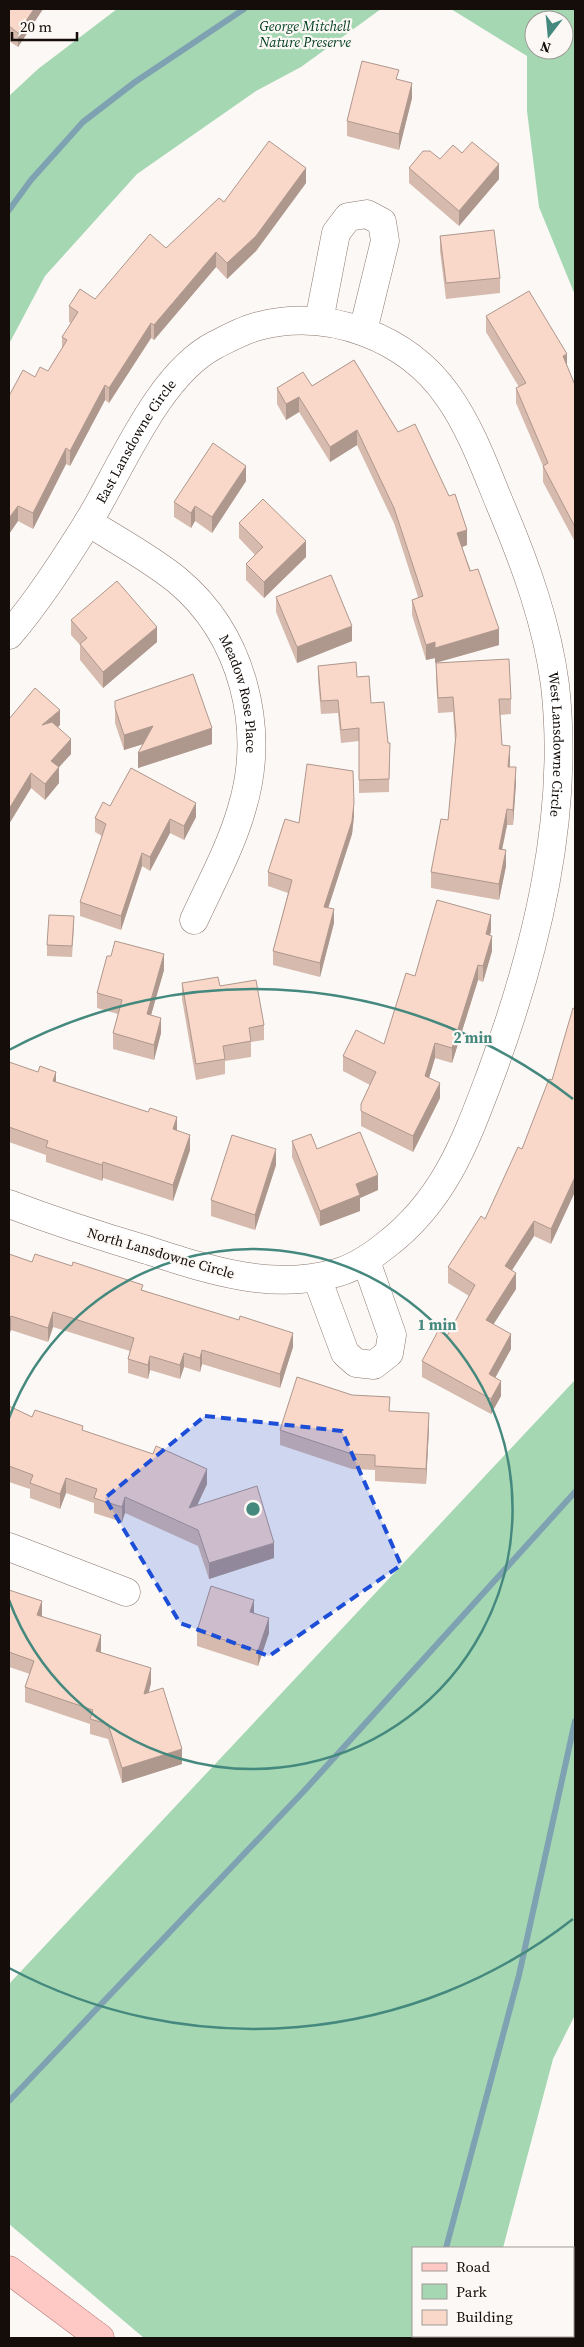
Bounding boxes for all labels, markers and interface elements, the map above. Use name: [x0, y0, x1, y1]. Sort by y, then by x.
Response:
scale bar: [12, 10, 78, 42]
north arrow: [524, 10, 574, 60]
text: 20 m: [20, 16, 52, 37]
park label: George Mitchell Nature Preserve: [258, 16, 351, 52]
text: N: [538, 36, 553, 59]
street label: East Lansdowne Circle: [91, 375, 181, 507]
street label: Meadow Rose Place: [214, 631, 261, 753]
street label: West Lansdowne Circle: [543, 670, 569, 818]
text: 2 min: [454, 1027, 492, 1048]
street label: North Lansdowne Circle: [85, 1222, 237, 1284]
text: 1 min: [418, 1314, 456, 1335]
centre of rings: [244, 1500, 262, 1518]
legend: [412, 2247, 574, 2337]
text: Road: [456, 2256, 490, 2277]
text: Park: [456, 2281, 488, 2302]
text: Building: [456, 2306, 513, 2327]

